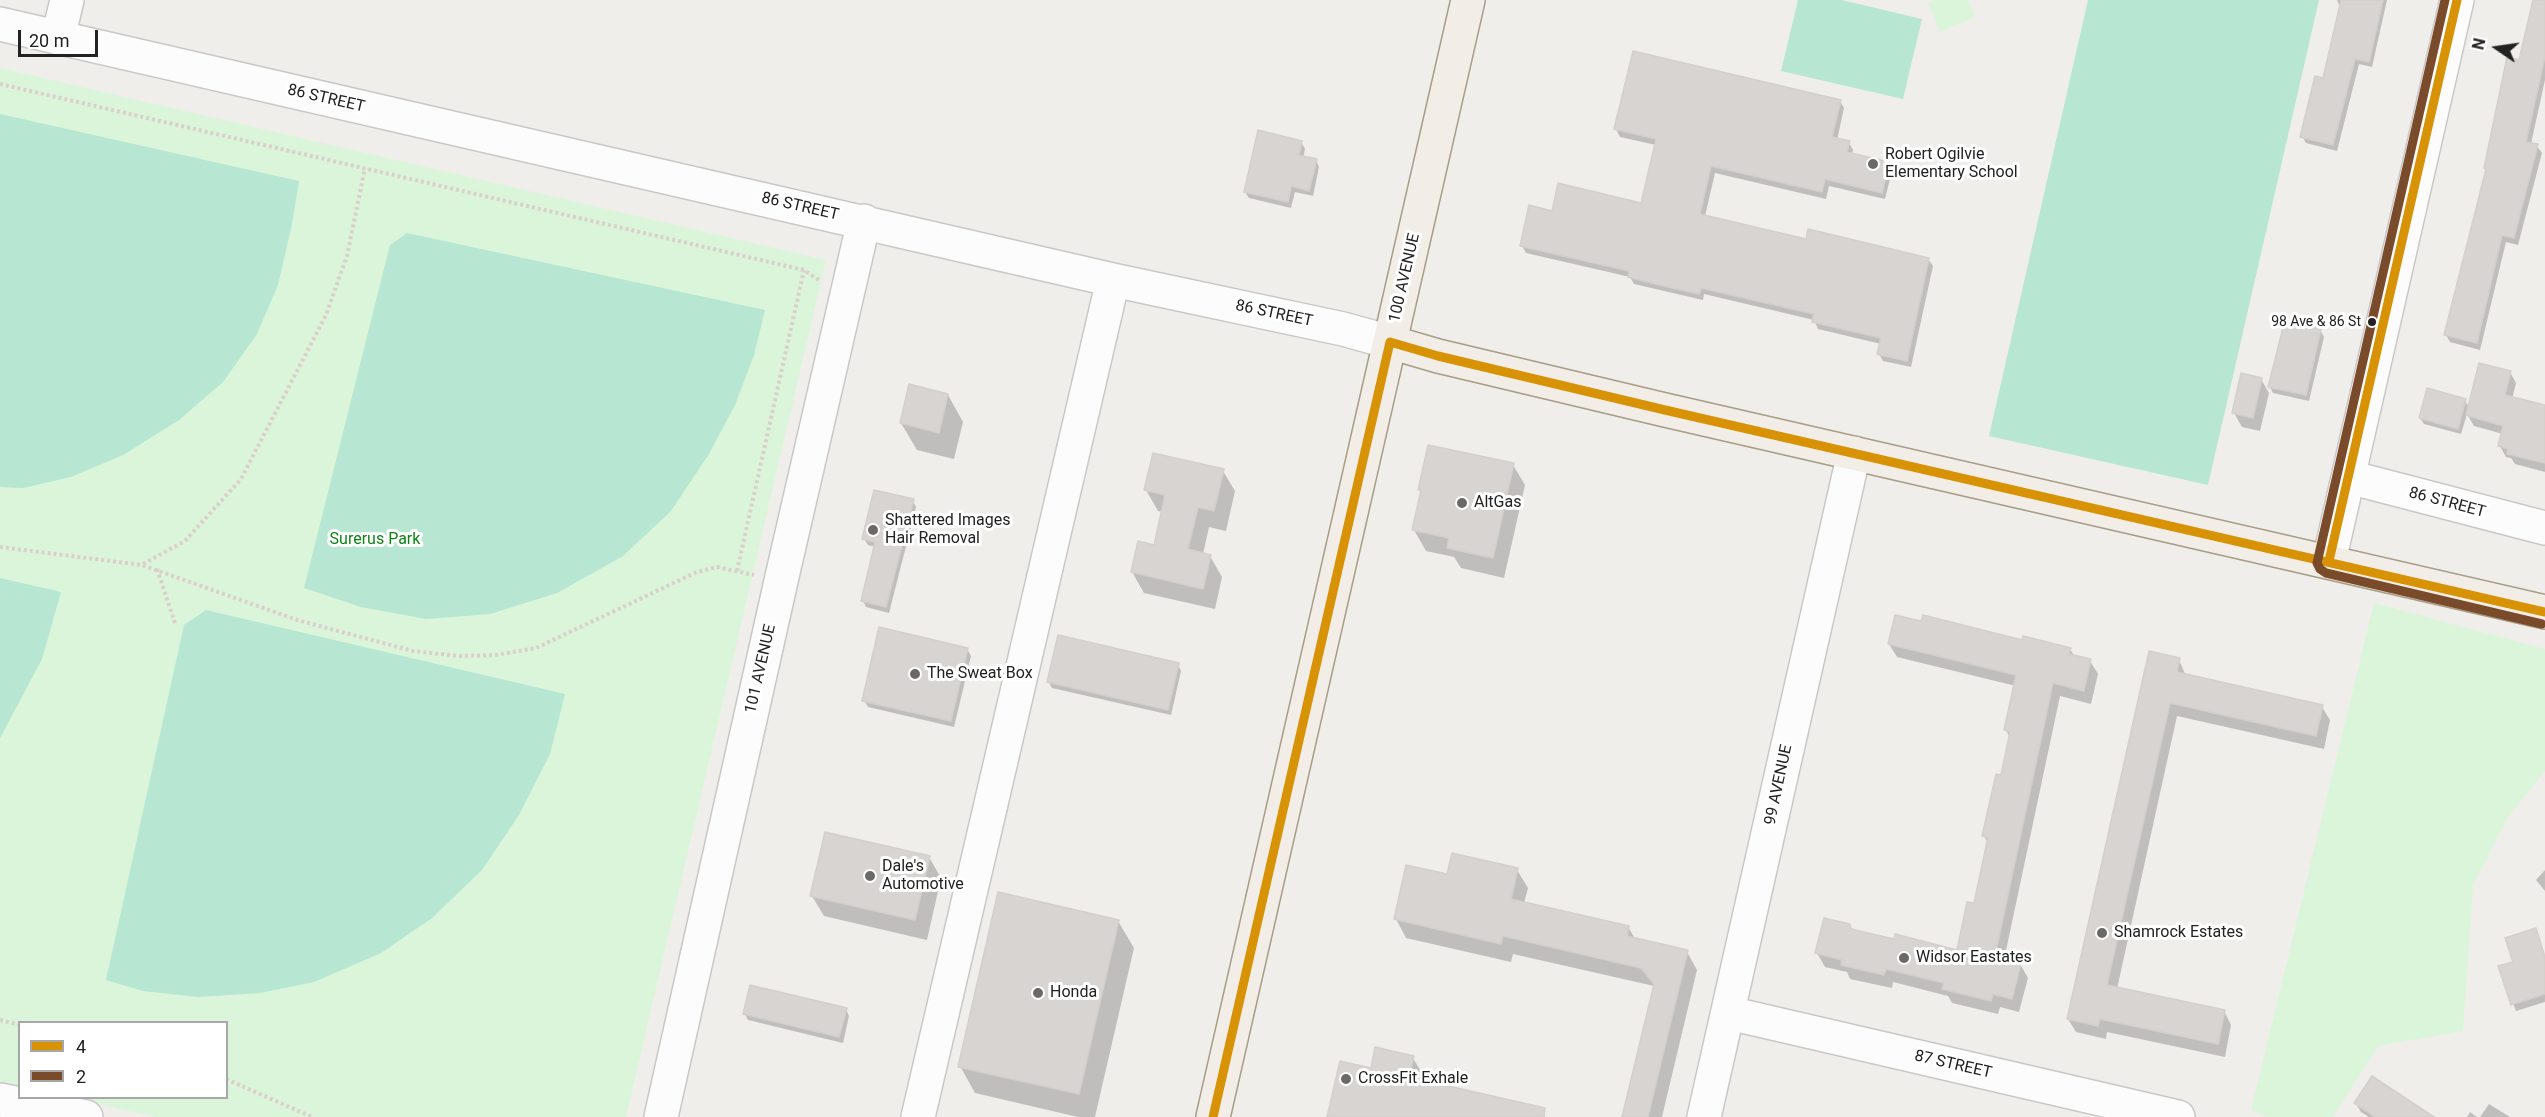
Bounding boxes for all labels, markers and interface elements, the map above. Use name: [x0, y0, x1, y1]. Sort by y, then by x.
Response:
scale bar: [21, 18, 100, 56]
north arrow: [2467, 18, 2527, 78]
text: 20 m: [29, 30, 69, 51]
text: N: [2468, 36, 2489, 51]
street label: 86 STREET: [285, 81, 367, 117]
place label: Robert Ogilvie Elementary School: [1885, 145, 2018, 183]
marker: Robert Ogilvie Elementary School: [1866, 157, 1880, 171]
street label: 86 STREET: [759, 189, 841, 225]
street label: 100 AVENUE: [1385, 232, 1425, 324]
street label: 86 STREET: [1233, 296, 1315, 332]
place label: 98 Ave & 86 St: [2271, 314, 2361, 330]
marker: 98 Ave & 86 St: [2366, 316, 2378, 328]
street label: 86 STREET: [2406, 484, 2488, 522]
place label: AltGas: [1474, 493, 1521, 513]
marker: AltGas: [1455, 496, 1469, 510]
place label: Shattered Images Hair Removal: [885, 511, 1011, 549]
marker: Shattered Images Hair Removal: [866, 523, 880, 537]
park label: Surerus Park: [330, 530, 420, 550]
street label: 101 AVENUE: [741, 623, 781, 715]
place label: The Sweat Box: [927, 664, 1033, 684]
marker: The Sweat Box: [908, 667, 922, 681]
street label: 99 AVENUE: [1761, 743, 1797, 827]
place label: Dale's Automotive: [882, 857, 964, 895]
marker: Dale's Automotive: [863, 869, 877, 883]
place label: Shamrock Estates: [2114, 923, 2243, 943]
marker: Shamrock Estates: [2095, 926, 2109, 940]
place label: Widsor Eastates: [1916, 948, 2032, 968]
marker: Widsor Eastates: [1897, 951, 1911, 965]
place label: Honda: [1050, 983, 1097, 1003]
marker: Honda: [1031, 986, 1045, 1000]
legend: [18, 1021, 228, 1099]
text: 4: [76, 1036, 86, 1057]
street label: 87 STREET: [1912, 1047, 1994, 1083]
text: 2: [76, 1066, 86, 1087]
place label: CrossFit Exhale: [1358, 1069, 1468, 1089]
marker: CrossFit Exhale: [1339, 1072, 1353, 1086]

